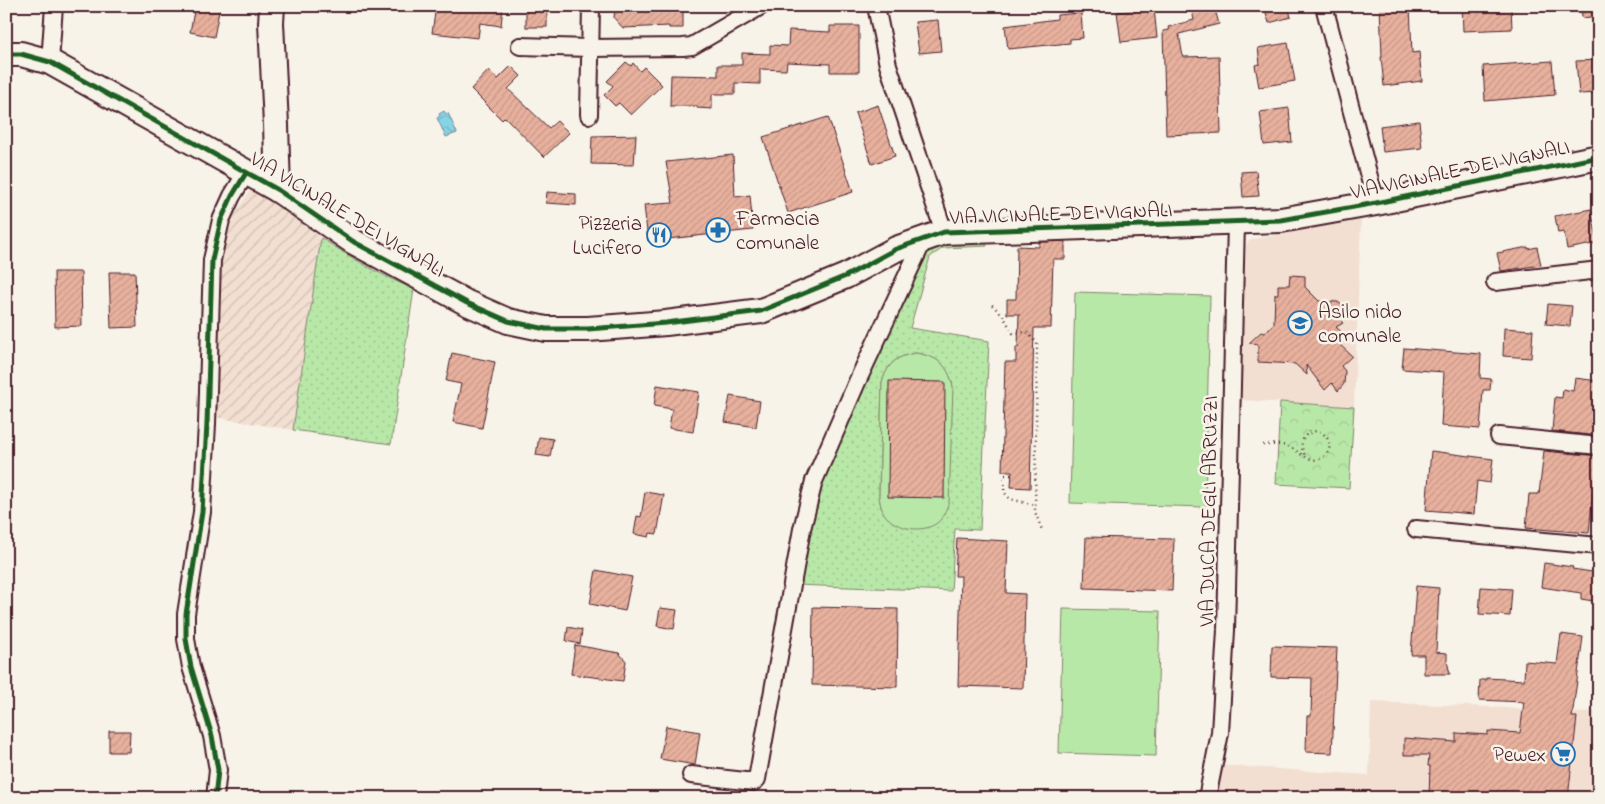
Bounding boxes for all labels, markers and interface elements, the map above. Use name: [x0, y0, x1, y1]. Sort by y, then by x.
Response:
street label: VIA VICINALE DEI VIGNALI: [1347, 133, 1573, 209]
street label: VIA VICINALE DEI VIGNALI: [243, 145, 450, 286]
street label: VIA VICINALE DEI VIGNALI: [948, 196, 1173, 234]
place label: Farmacia comunale: [735, 205, 820, 259]
place label: Pizzeria Lucifero: [573, 210, 642, 264]
pharmacy icon: Farmacia comunale: [705, 217, 731, 243]
restaurant icon: Pizzeria Lucifero: [646, 222, 672, 248]
place label: Asilo nido comunale: [1318, 298, 1402, 352]
school or university icon: Asilo nido comunale: [1287, 310, 1313, 336]
street label: VIA DUCA DEGLI ABRUZZI: [1193, 395, 1227, 628]
place label: Pewex: [1493, 741, 1546, 771]
supermarket icon: Pewex: [1550, 741, 1576, 767]

